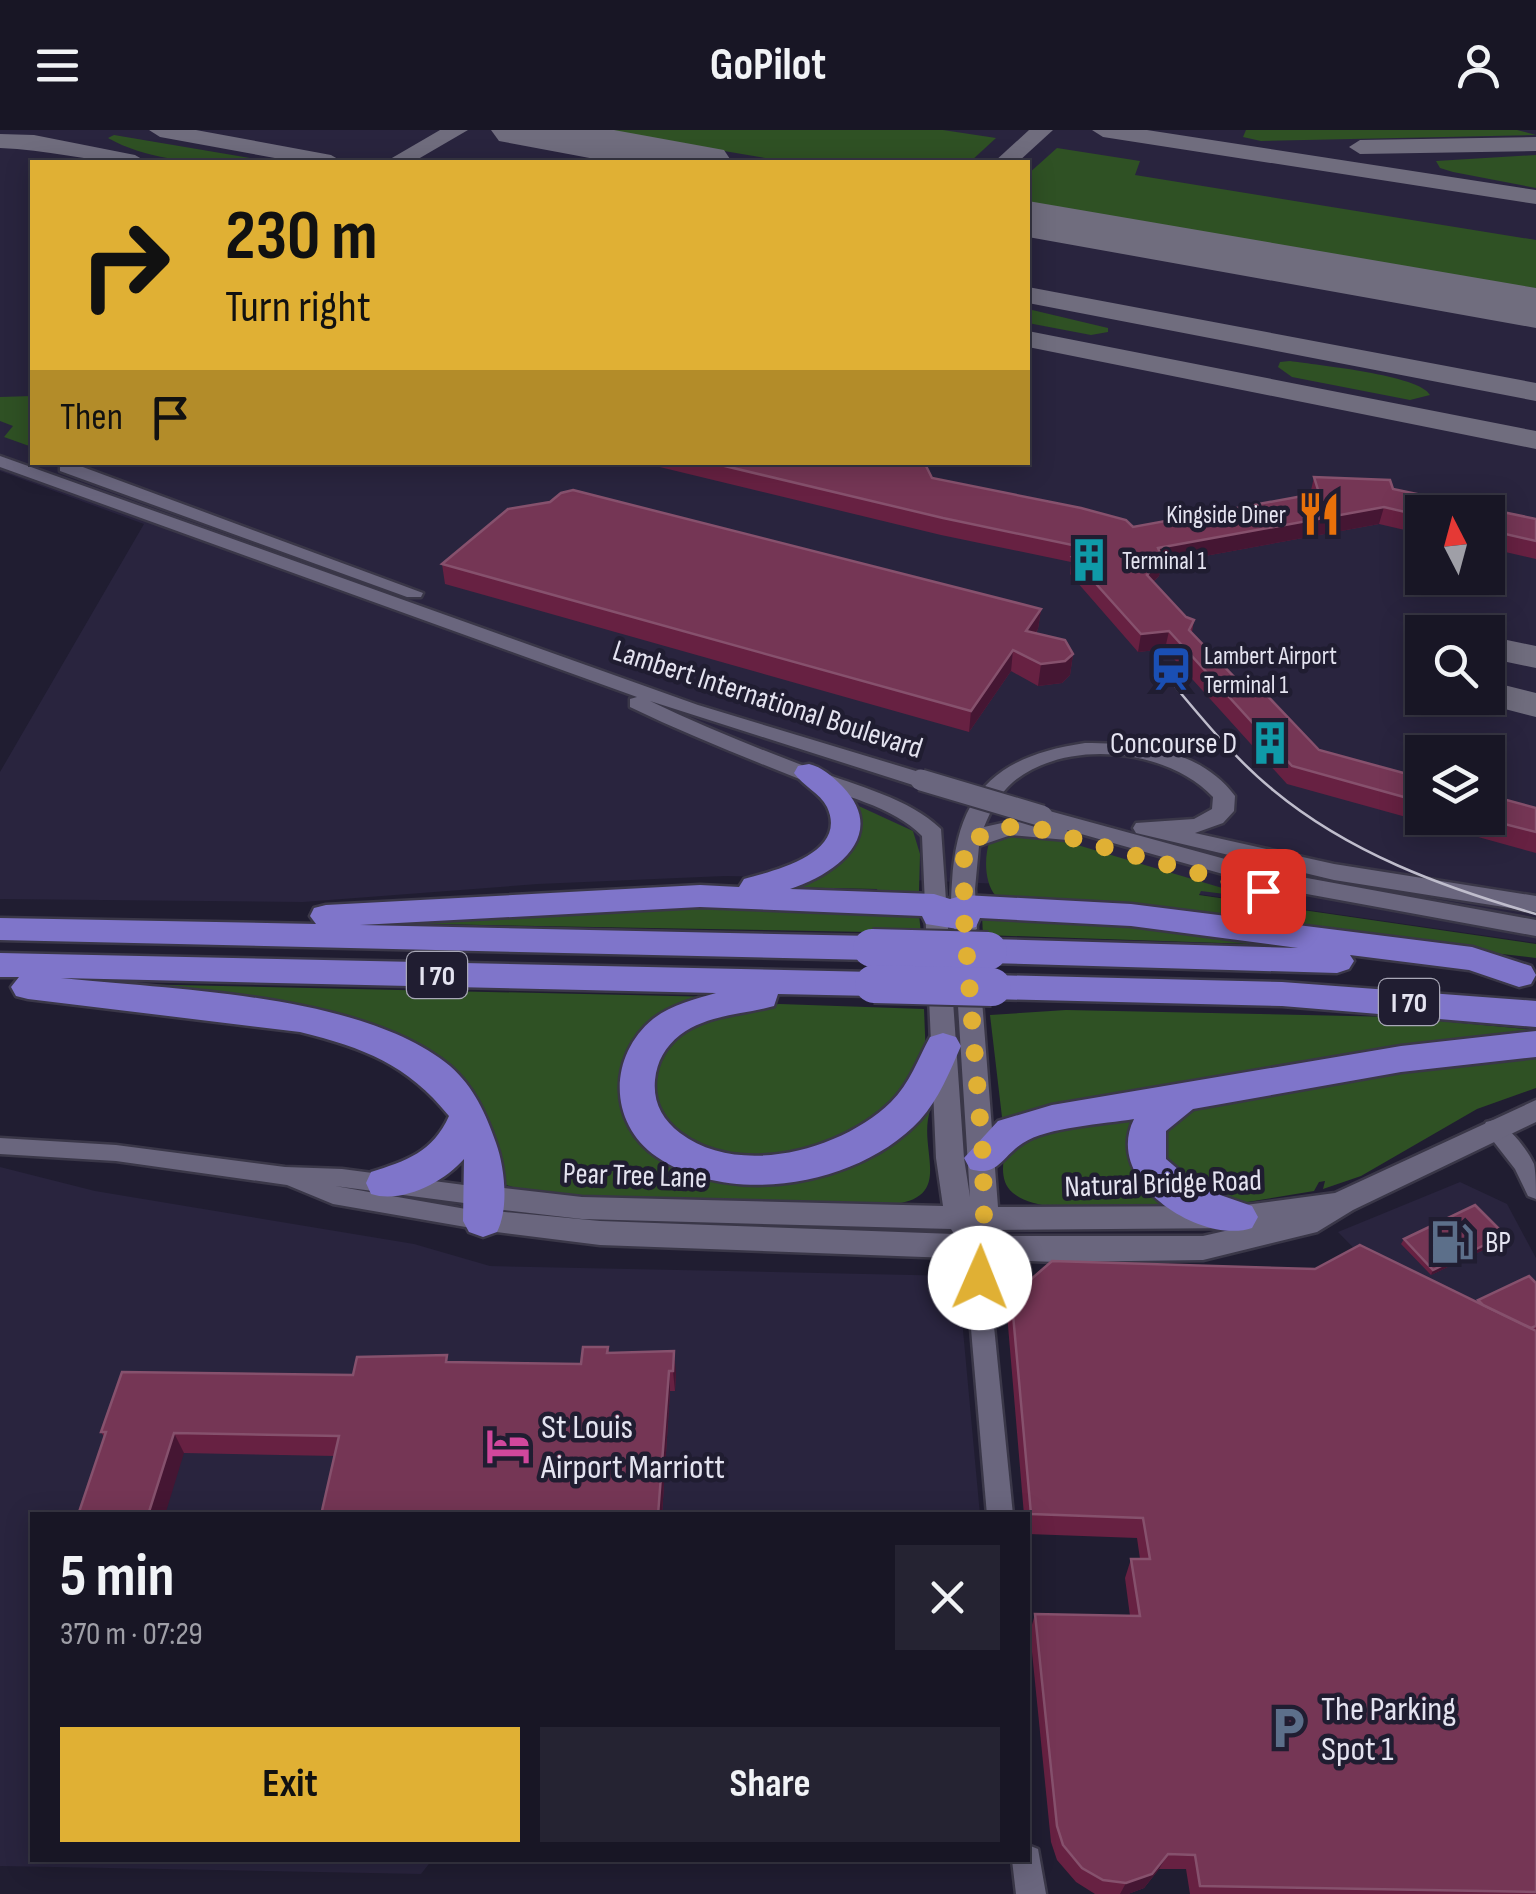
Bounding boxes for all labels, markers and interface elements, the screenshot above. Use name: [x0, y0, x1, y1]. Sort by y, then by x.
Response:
icon: menu: [30, 38, 85, 93]
text: GoPilot: [710, 38, 826, 93]
icon: person: [1451, 38, 1506, 93]
text: 230 m: [225, 195, 378, 279]
icon: right: [60, 200, 190, 330]
text: Turn right: [225, 280, 371, 335]
icon: arrive: [143, 390, 198, 445]
text: Then: [60, 395, 123, 440]
restaurant icon: Kingside Diner: [1295, 490, 1343, 538]
north arrow: [1405, 495, 1505, 595]
map controls: [1405, 495, 1505, 835]
place label: Kingside Diner: [1166, 500, 1286, 531]
building icon: Terminal 1: [1065, 536, 1113, 584]
place label: Terminal 1: [1122, 546, 1206, 577]
button: search: [1405, 615, 1505, 715]
street label: Lambert International Boulevard: [608, 633, 927, 767]
place label: Lambert Airport Terminal 1: [1204, 641, 1337, 701]
station icon: Lambert Airport Terminal 1: [1147, 645, 1195, 693]
building icon: Concourse D: [1246, 719, 1294, 767]
place label: Concourse D: [1110, 726, 1237, 762]
button: layers: [1405, 735, 1505, 835]
pin: [1221, 849, 1306, 934]
icon: arrive: [1236, 864, 1291, 919]
road number: I 70: [407, 952, 467, 998]
road number: I 70: [1379, 979, 1439, 1025]
street label: Pear Tree Lane: [562, 1155, 708, 1197]
street label: Natural Bridge Road: [1064, 1163, 1262, 1205]
fuel station icon: BP: [1428, 1218, 1476, 1266]
place label: BP: [1485, 1225, 1511, 1261]
position arrow: [928, 1226, 1032, 1330]
place label: St Louis Airport Marriott: [540, 1406, 725, 1489]
hotel icon: St Louis Airport Marriott: [484, 1422, 532, 1470]
text: 5 min: [60, 1541, 174, 1613]
button: close: [895, 1545, 1000, 1650]
text: 370 m · 07:29: [60, 1615, 203, 1654]
place label: The Parking Spot 1: [1321, 1688, 1456, 1771]
parking icon: The Parking Spot 1: [1264, 1704, 1312, 1752]
button: Exit: [60, 1727, 520, 1842]
button: Share: [540, 1727, 1000, 1842]

